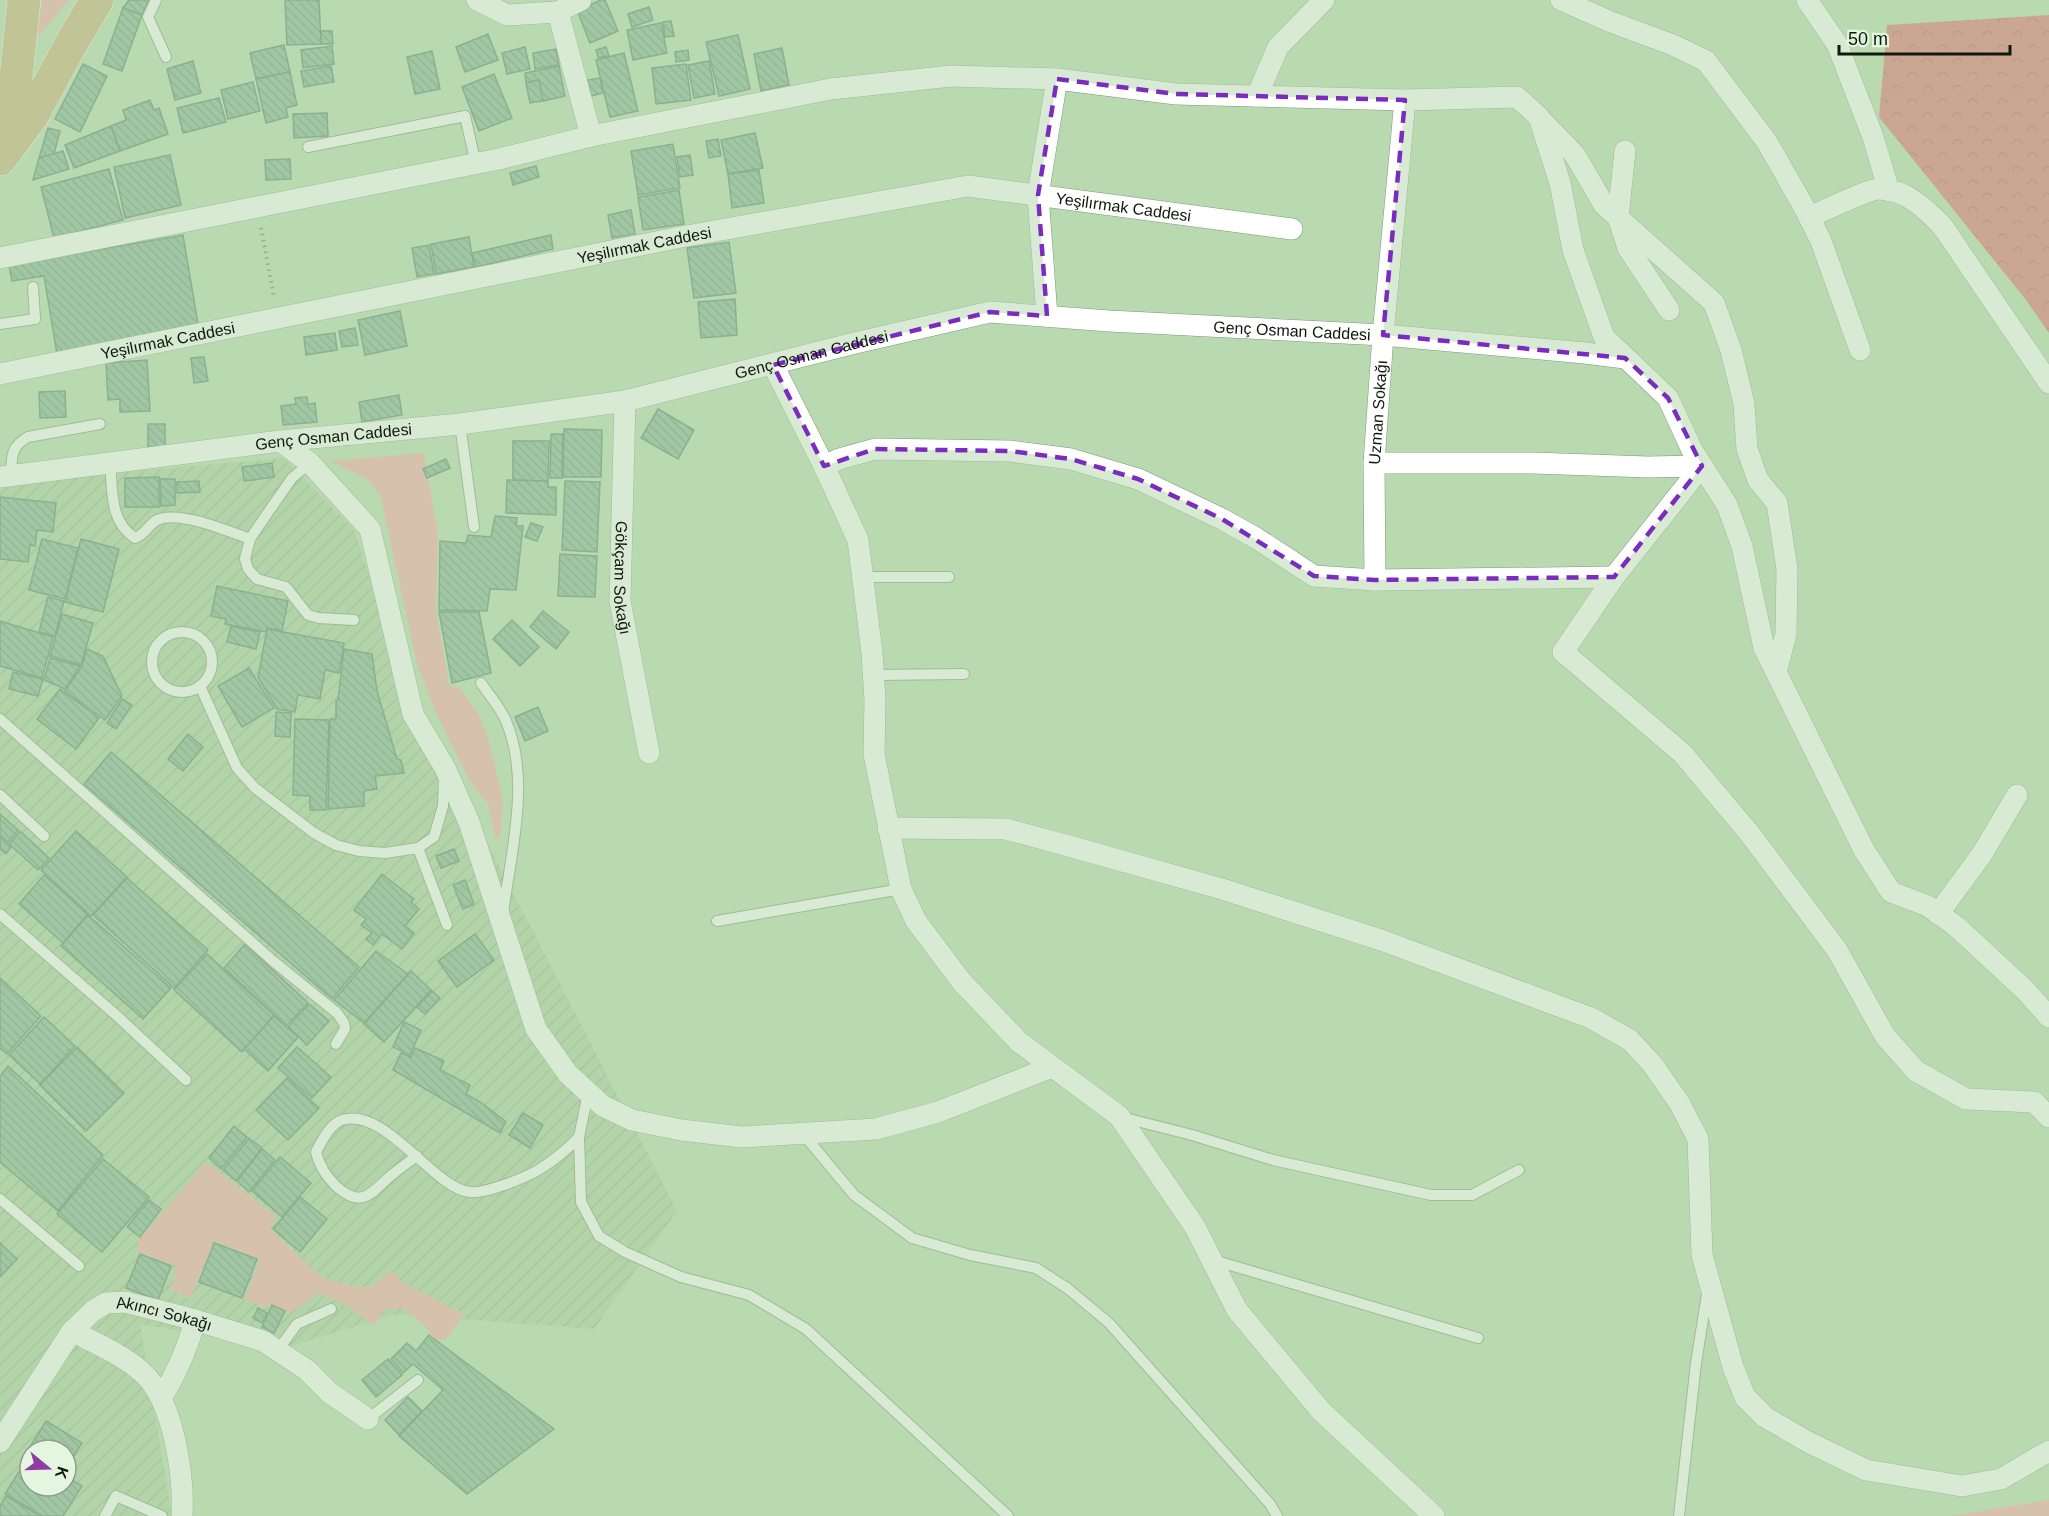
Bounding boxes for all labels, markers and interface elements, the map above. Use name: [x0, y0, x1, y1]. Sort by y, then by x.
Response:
scale bar: [1839, 18, 2010, 56]
text: 50 m: [1848, 29, 1888, 49]
street label: Yeşilırmak Caddesi: [1055, 190, 1192, 225]
street label: Yeşilırmak Caddesi: [576, 224, 713, 267]
street label: Genç Osman Caddesi: [1213, 318, 1371, 343]
street label: Yeşilırmak Caddesi: [99, 319, 236, 363]
street label: Genç Osman Caddesi: [733, 328, 890, 382]
street label: Uzman Sokağı: [1366, 359, 1390, 465]
street label: Genç Osman Caddesi: [254, 421, 413, 453]
street label: Gökçam Sokağı: [611, 521, 634, 636]
street label: Akıncı Sokağı: [116, 1294, 214, 1334]
north arrow: [18, 1438, 78, 1498]
text: K: [52, 1464, 72, 1481]

